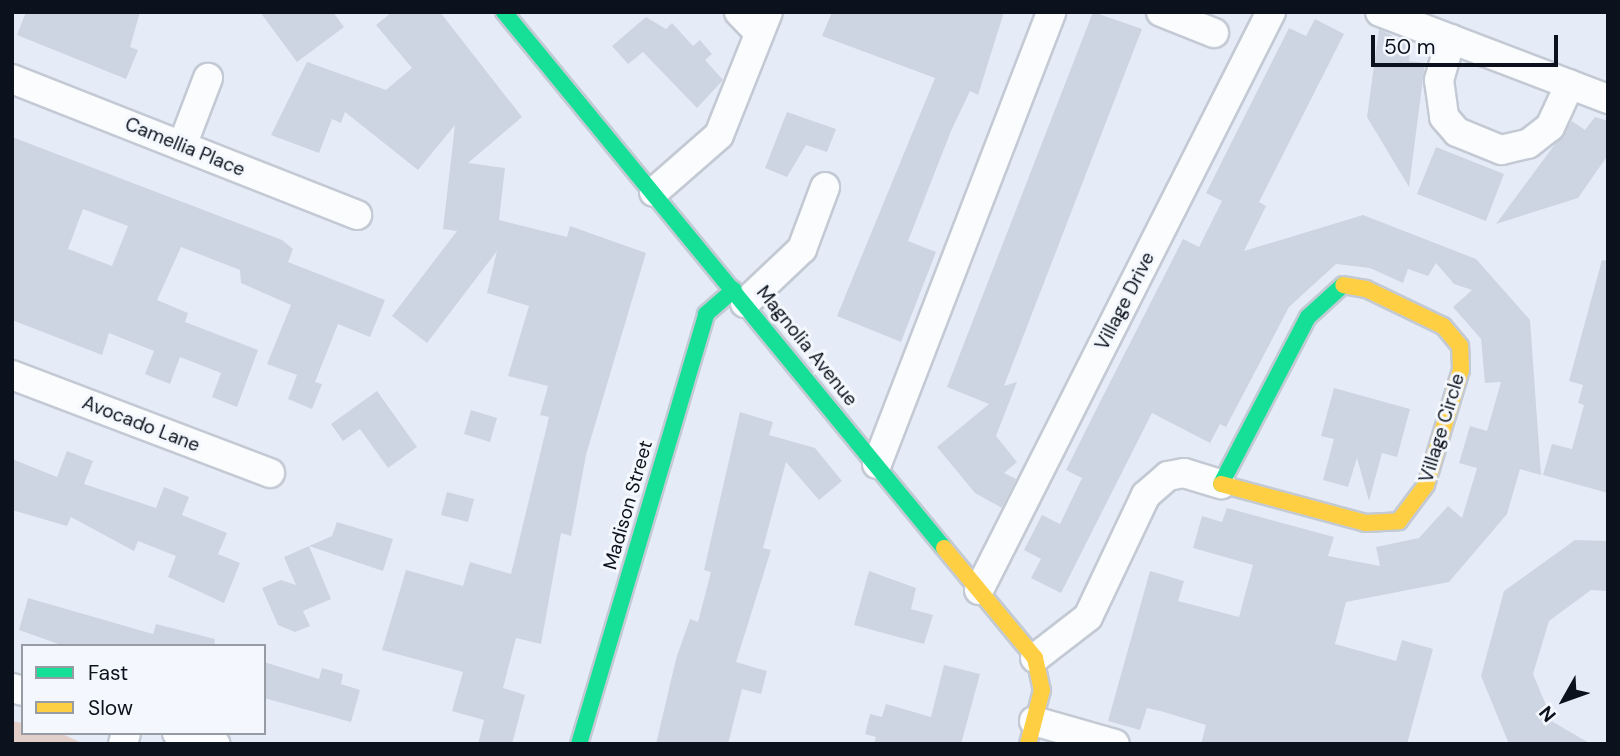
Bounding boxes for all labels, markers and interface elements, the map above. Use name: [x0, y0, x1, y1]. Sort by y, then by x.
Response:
scale bar: [1375, 21, 1562, 65]
text: 50 m: [1384, 33, 1435, 61]
street label: Camellia Place: [122, 113, 248, 181]
street label: Village Drive: [1091, 248, 1159, 354]
street label: Magnolia Avenue: [752, 281, 862, 411]
street label: Village Circle: [1415, 371, 1469, 485]
street label: Avocado Lane: [79, 391, 203, 457]
street label: Madison Street: [599, 438, 657, 572]
legend: [21, 644, 266, 735]
text: Fast: [88, 659, 128, 687]
north arrow: [1529, 665, 1599, 735]
text: Slow: [88, 694, 133, 722]
text: N: [1534, 700, 1562, 727]

